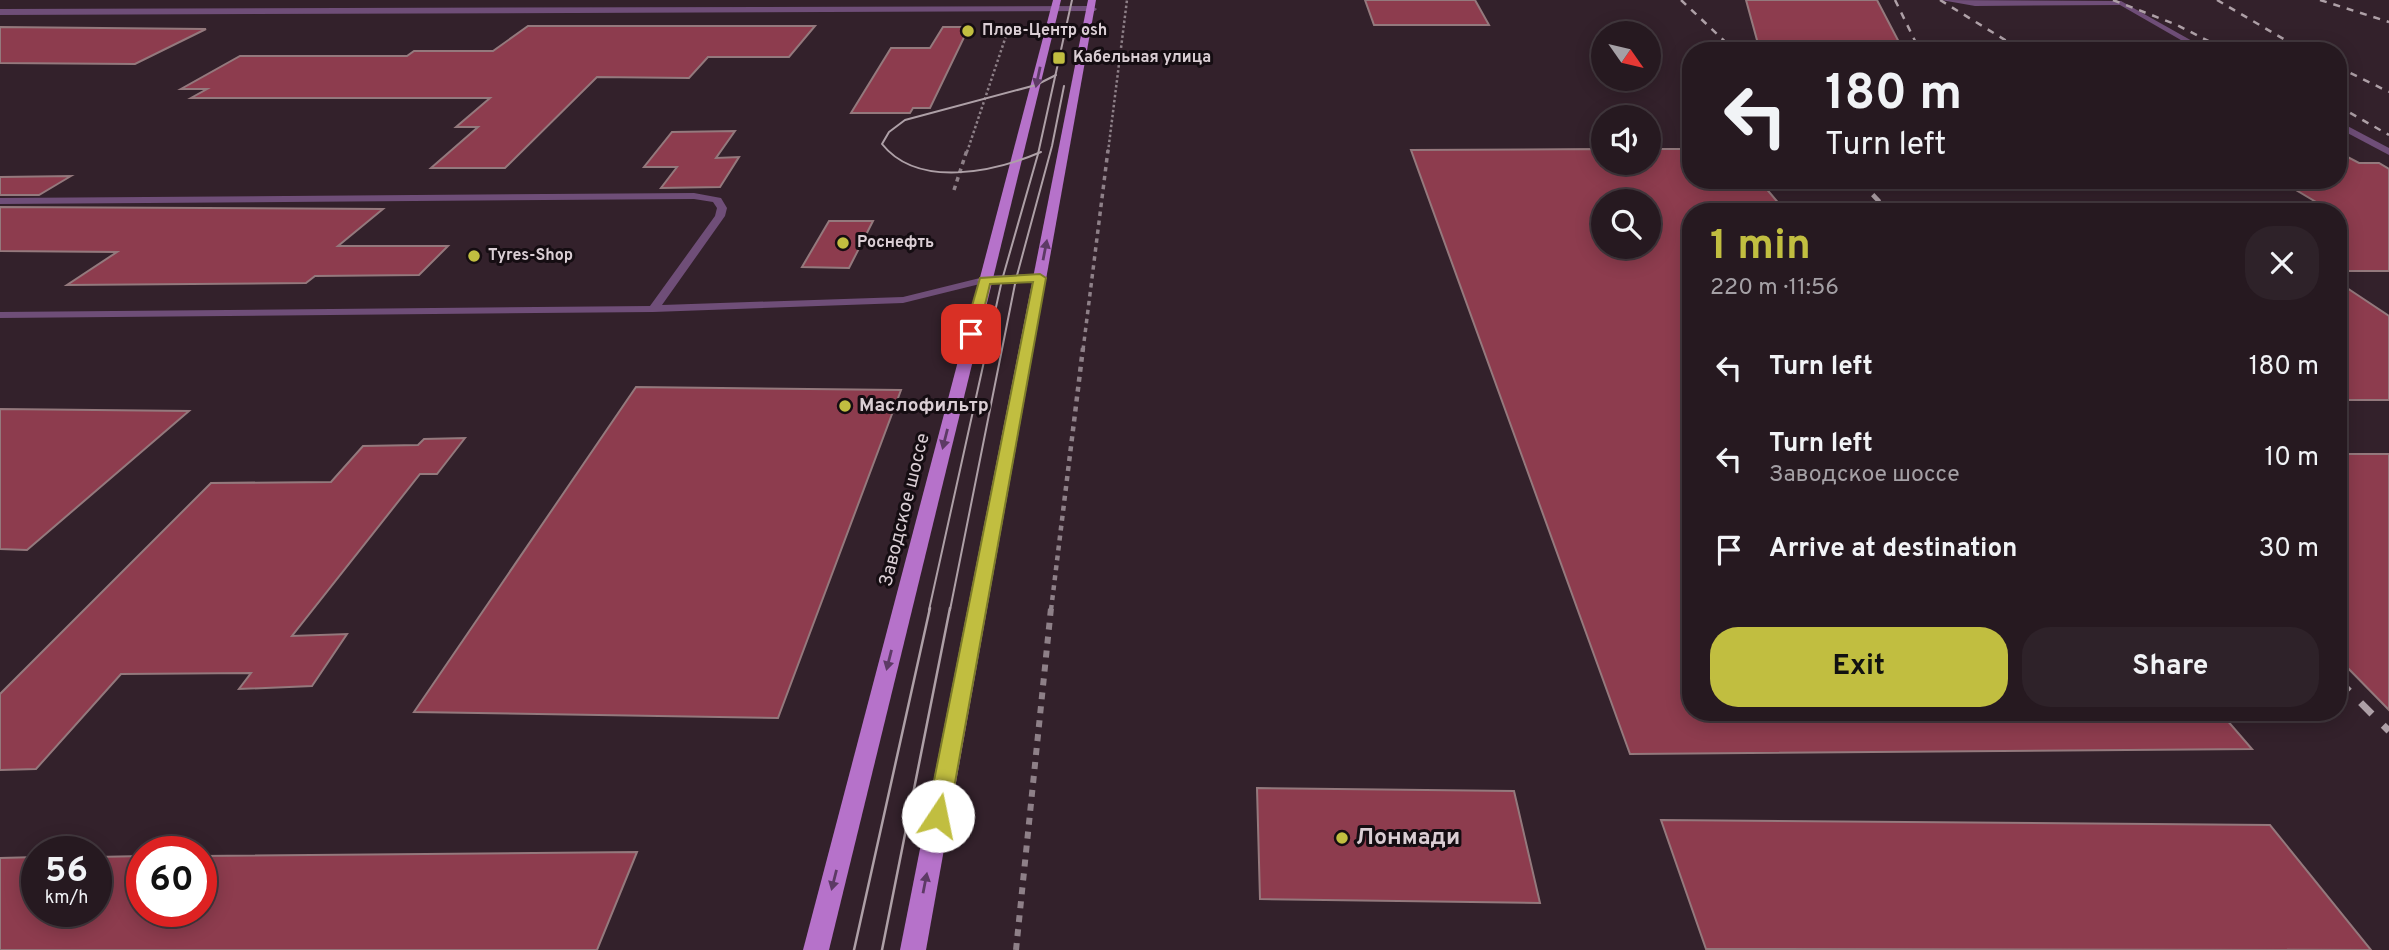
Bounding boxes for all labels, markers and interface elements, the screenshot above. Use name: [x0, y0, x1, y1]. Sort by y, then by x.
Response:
place label: Плов-Центр osh: [982, 21, 1107, 41]
north arrow: [1591, 21, 1661, 91]
map controls: [1591, 21, 1661, 259]
marker: Плов-Центр osh: [960, 23, 976, 39]
place label: Кабельная улица: [1073, 48, 1211, 68]
marker: Кабельная улица: [1051, 50, 1067, 66]
text: 180 m: [1825, 65, 1962, 127]
one-way arrow: [1032, 66, 1043, 88]
icon: left: [1710, 70, 1801, 161]
button: sound: [1591, 105, 1661, 175]
text: Turn left: [1825, 126, 1946, 166]
button: search: [1591, 189, 1661, 259]
text: 1 min: [1710, 221, 1811, 274]
button: close: [2245, 226, 2319, 300]
place label: Роснефть: [857, 233, 934, 253]
marker: Роснефть: [835, 235, 851, 251]
one-way arrow: [1040, 239, 1051, 261]
place label: Tyres-Shop: [488, 246, 573, 266]
marker: Tyres-Shop: [466, 248, 482, 264]
text: 220 m · 11:56: [1710, 274, 1839, 303]
pin: [941, 304, 1001, 364]
icon: arrive: [952, 315, 990, 353]
icon: left: [1710, 349, 1748, 387]
text: Turn left: [1769, 351, 1873, 384]
text: 180 m: [2249, 351, 2319, 384]
place label: Маслофильтр: [859, 394, 989, 418]
marker: Маслофильтр: [837, 398, 853, 414]
one-way arrow: [939, 428, 950, 450]
text: Turn left: [1769, 428, 1873, 461]
street label: Заводское шоссе: [874, 431, 936, 589]
icon: left: [1710, 440, 1748, 478]
text: 10 m: [2264, 442, 2319, 475]
text: Заводское шоссе: [1769, 461, 1960, 490]
icon: arrive: [1710, 531, 1748, 569]
text: Arrive at destination: [1769, 533, 2017, 566]
text: 30 m: [2259, 533, 2319, 566]
button: Exit: [1710, 627, 2008, 707]
button: Share: [2022, 627, 2319, 707]
one-way arrow: [883, 649, 894, 671]
position arrow: [901, 779, 975, 853]
place label: Лонмади: [1356, 824, 1460, 853]
marker: Лонмади: [1334, 830, 1350, 846]
speed limit sign: 60: [126, 836, 217, 927]
text: 56: [45, 850, 88, 894]
one-way arrow: [828, 870, 839, 892]
one-way arrow: [920, 872, 931, 894]
text: km/h: [45, 887, 88, 910]

